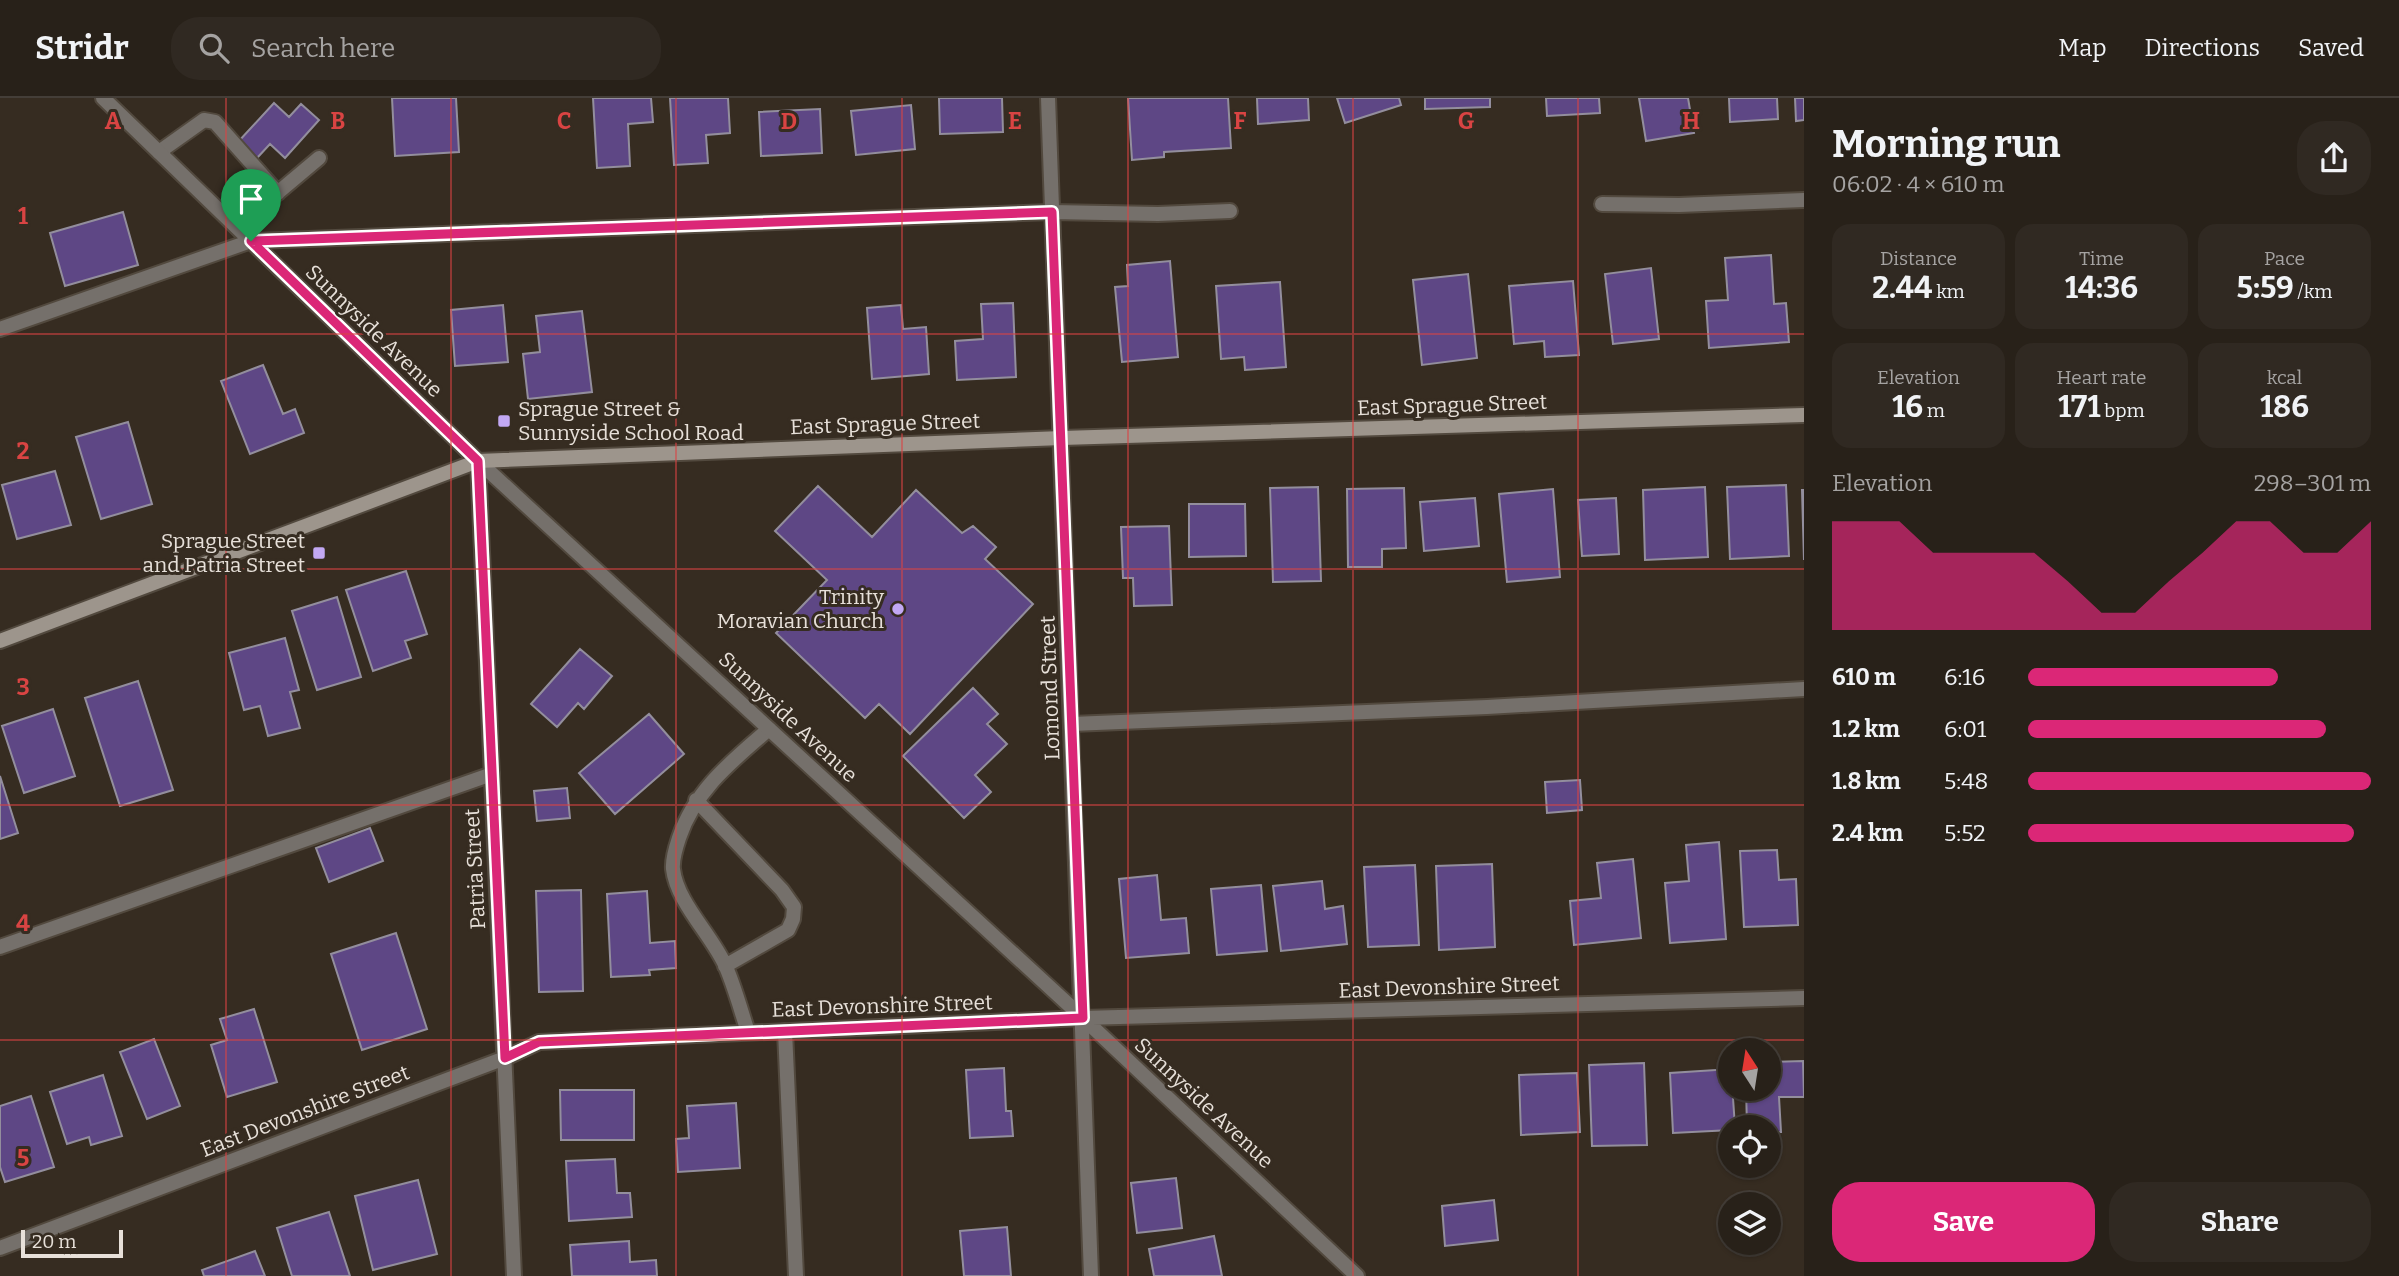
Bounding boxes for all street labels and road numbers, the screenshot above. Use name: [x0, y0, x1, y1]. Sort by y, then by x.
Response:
street label: Sunnyside Avenue: [300, 259, 448, 403]
street label: East Sprague Street: [1356, 389, 1548, 421]
street label: East Sprague Street: [789, 408, 981, 440]
street label: Lomond Street: [1034, 615, 1066, 761]
street label: Sunnyside Avenue: [713, 646, 863, 788]
street label: Patria Street: [459, 807, 491, 930]
street label: East Devonshire Street: [1338, 970, 1560, 1004]
street label: East Devonshire Street: [771, 989, 993, 1023]
street label: Sunnyside Avenue: [1129, 1032, 1279, 1174]
street label: East Devonshire Street: [197, 1059, 413, 1163]

